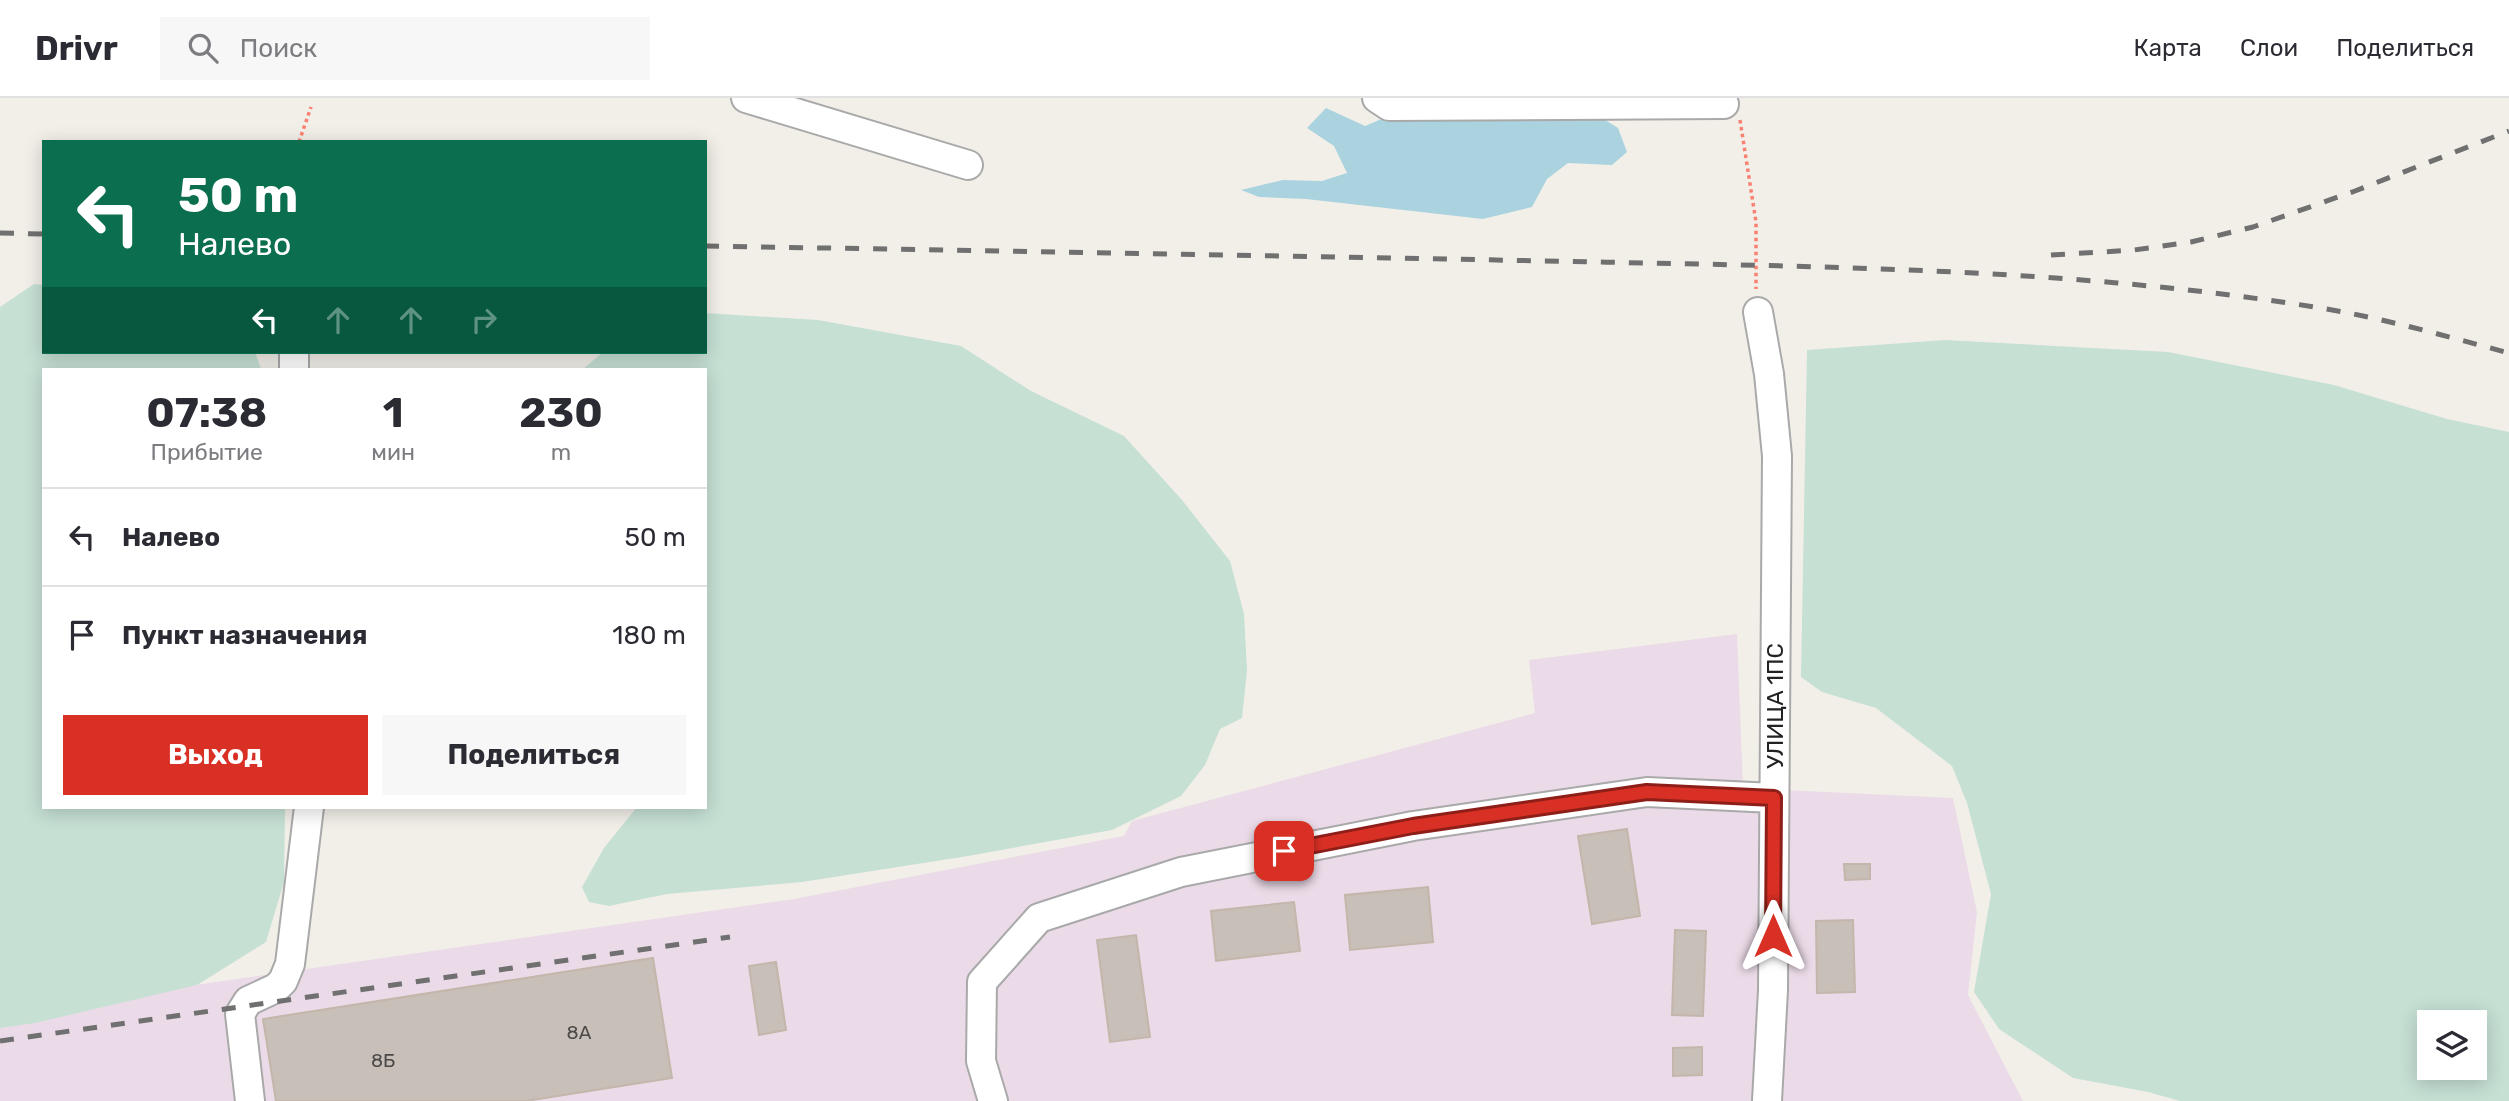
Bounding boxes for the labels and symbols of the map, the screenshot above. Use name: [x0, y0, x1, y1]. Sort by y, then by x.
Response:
street label: УЛИЦА 1ПС: [1761, 643, 1789, 769]
pin: [1254, 821, 1314, 881]
position arrow: [1736, 899, 1810, 973]
house number: 8А: [567, 1021, 592, 1044]
house number: 8Б: [371, 1049, 395, 1072]

